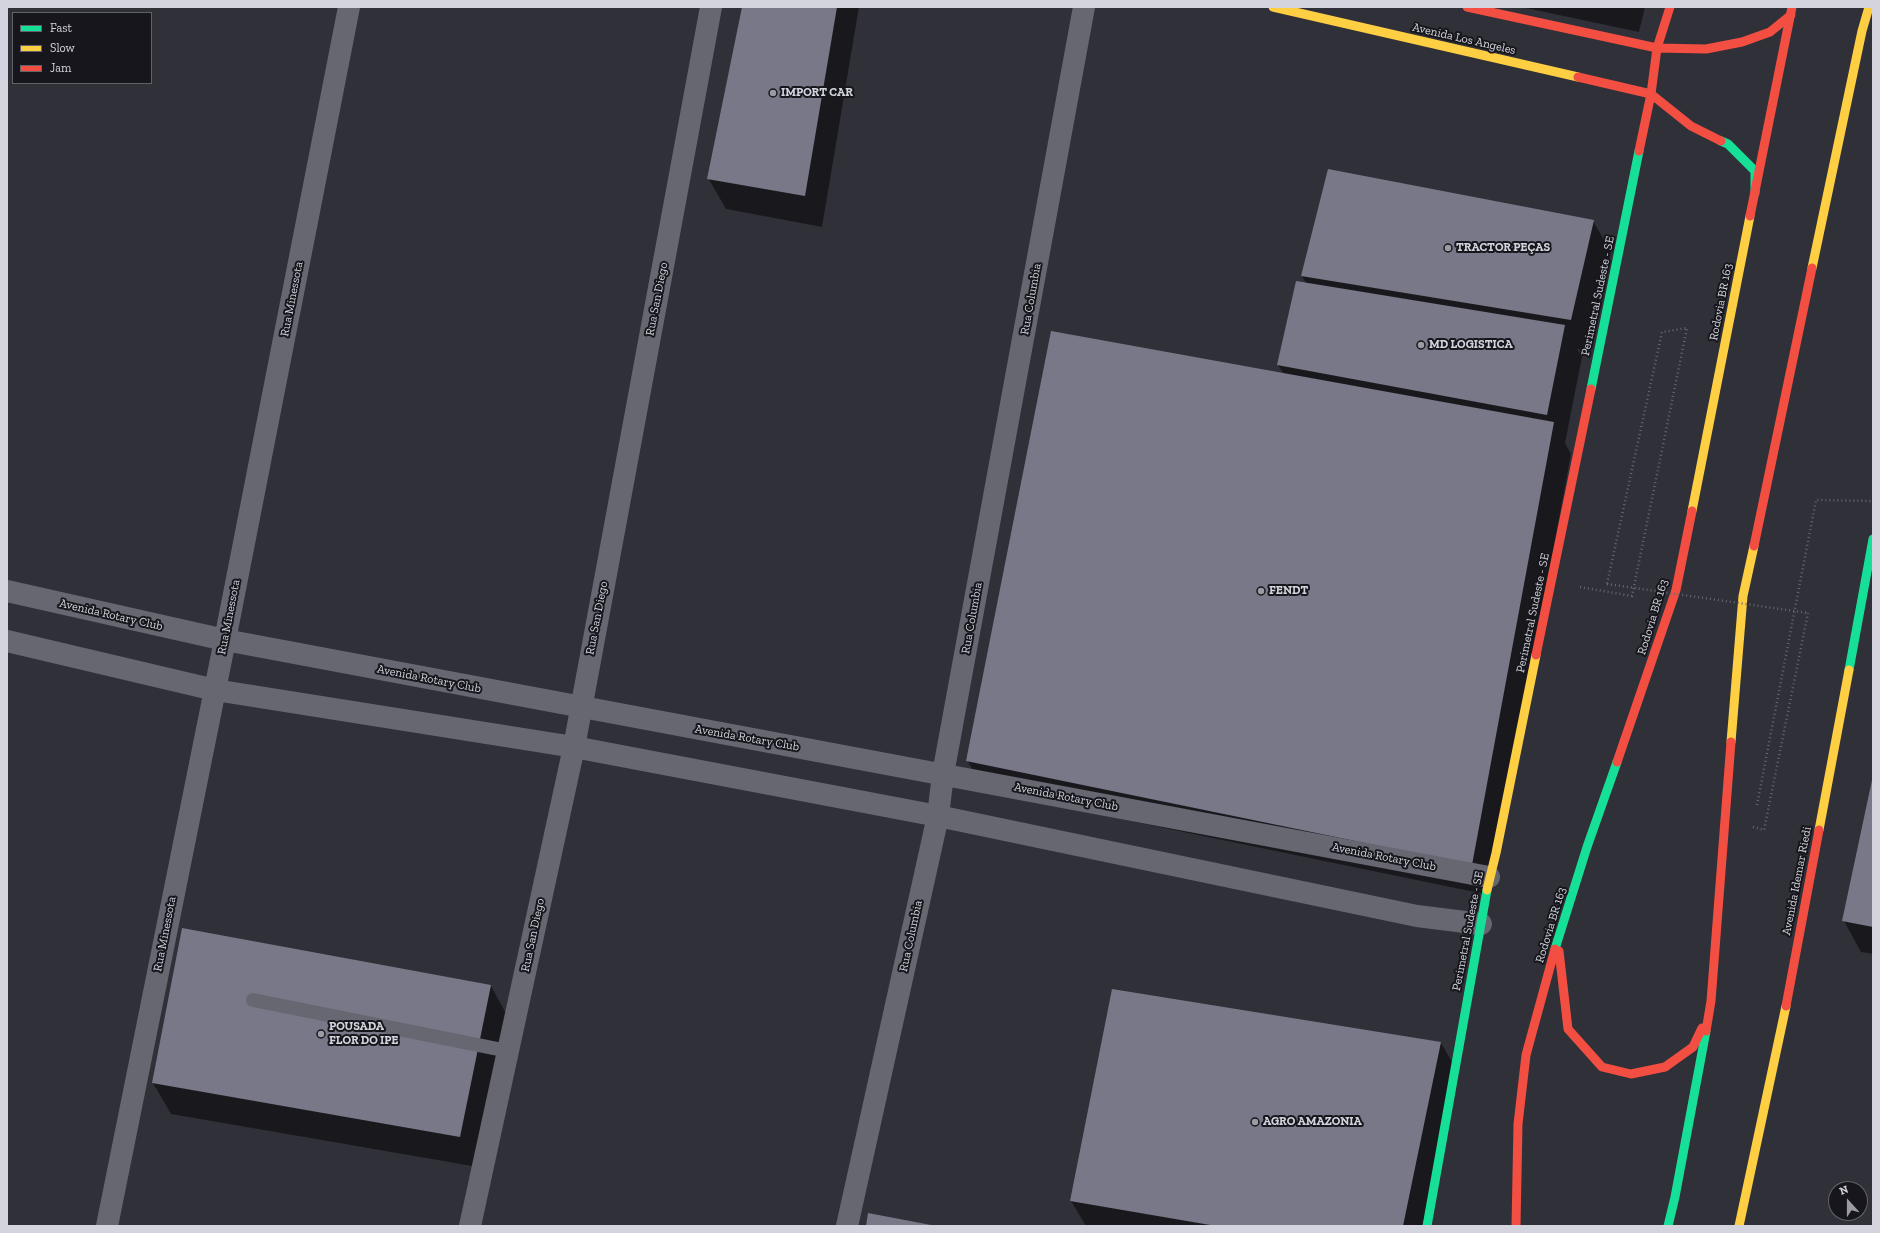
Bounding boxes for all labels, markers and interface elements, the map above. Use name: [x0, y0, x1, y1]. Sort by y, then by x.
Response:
legend: [12, 12, 152, 84]
street label: Avenida Los Angeles: [1411, 20, 1517, 58]
text: Fast: [50, 21, 72, 35]
text: Slow: [50, 41, 75, 55]
text: Jam: [50, 61, 71, 75]
place label: IMPORT CAR: [781, 86, 853, 100]
marker: IMPORT CAR: [768, 88, 778, 98]
street label: Perimetral Sudeste - SE: [1578, 235, 1618, 357]
place label: TRACTOR PEÇAS: [1456, 241, 1550, 255]
marker: TRACTOR PEÇAS: [1443, 243, 1453, 253]
street label: Rua Minessota: [278, 260, 306, 338]
street label: Rua San Diego: [643, 261, 671, 337]
street label: Rua Columbia: [1018, 262, 1044, 336]
street label: Rodovia BR 163: [1706, 262, 1736, 342]
place label: MD LOGISTICA: [1429, 338, 1513, 352]
marker: MD LOGISTICA: [1416, 340, 1426, 350]
street label: Perimetral Sudeste - SE: [1513, 552, 1553, 674]
street label: Rua Minessota: [215, 578, 243, 656]
street label: Rodovia BR 163: [1635, 578, 1671, 656]
street label: Rua San Diego: [583, 580, 611, 656]
street label: Rua Columbia: [959, 581, 985, 655]
place label: FENDT: [1269, 584, 1308, 598]
marker: FENDT: [1256, 586, 1266, 596]
street label: Avenida Rotary Club: [58, 596, 164, 634]
street label: Avenida Rotary Club: [376, 662, 482, 696]
street label: Avenida Rotary Club: [694, 722, 800, 754]
street label: Avenida Rotary Club: [1013, 780, 1119, 814]
street label: Avenida Idemar Riedi: [1779, 826, 1815, 936]
street label: Avenida Rotary Club: [1331, 840, 1437, 874]
street label: Perimetral Sudeste - SE: [1449, 870, 1487, 992]
street label: Rodovia BR 163: [1533, 886, 1569, 964]
street label: Rua Minessota: [151, 895, 179, 973]
street label: Rua San Diego: [518, 897, 548, 973]
street label: Rua Columbia: [896, 899, 926, 973]
place label: POUSADA FLOR DO IPE: [329, 1020, 398, 1048]
marker: POUSADA FLOR DO IPE: [316, 1029, 326, 1039]
place label: AGRO AMAZONIA: [1263, 1115, 1362, 1129]
marker: AGRO AMAZONIA: [1250, 1117, 1260, 1127]
north arrow: [1828, 1181, 1868, 1221]
text: N: [1838, 1183, 1850, 1198]

